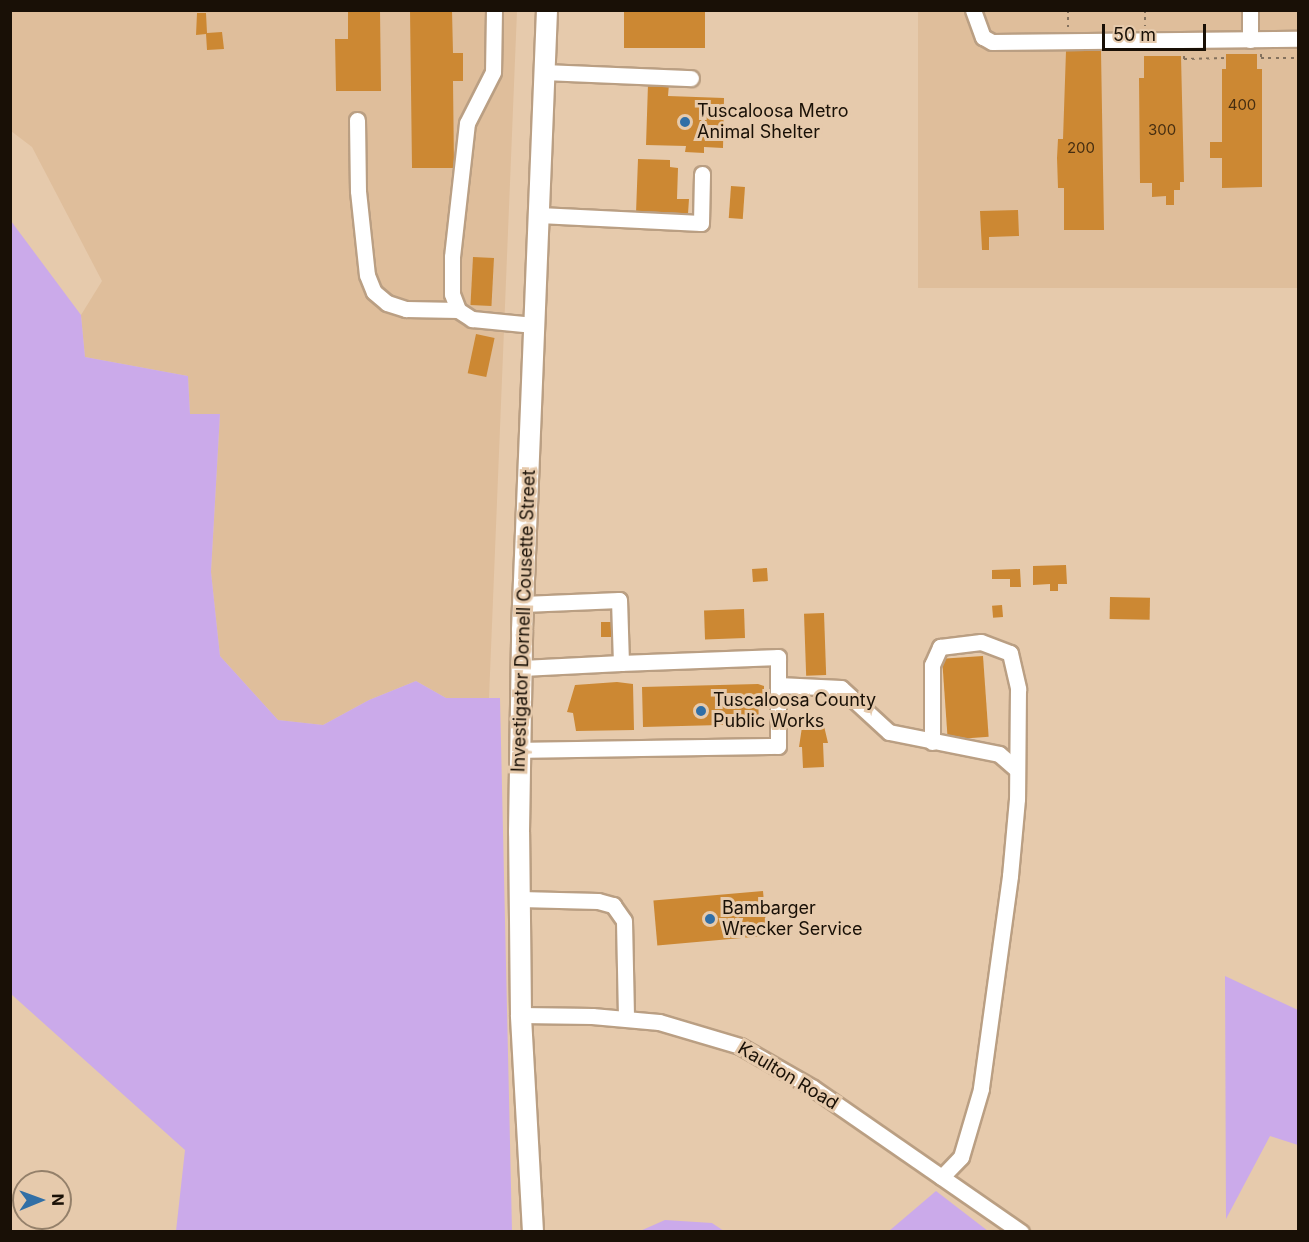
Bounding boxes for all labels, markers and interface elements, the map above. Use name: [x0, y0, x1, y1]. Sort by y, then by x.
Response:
scale bar: [1105, 12, 1208, 50]
text: 50 m: [1113, 24, 1156, 45]
house number: 400: [1228, 96, 1256, 114]
place label: Tuscaloosa Metro Animal Shelter: [697, 101, 849, 144]
marker: Tuscaloosa Metro Animal Shelter: [678, 115, 692, 129]
house number: 300: [1148, 121, 1176, 139]
house number: 200: [1067, 139, 1095, 157]
street label: Investigator Dornell Cousette Street: [508, 469, 540, 773]
place label: Tuscaloosa County Public Works: [713, 690, 876, 732]
marker: Tuscaloosa County Public Works: [694, 704, 708, 718]
place label: Bambarger Wrecker Service: [722, 898, 863, 940]
marker: Bambarger Wrecker Service: [703, 912, 717, 926]
street label: Kaulton Road: [734, 1038, 842, 1114]
north arrow: [12, 1170, 72, 1230]
text: N: [48, 1193, 68, 1206]

